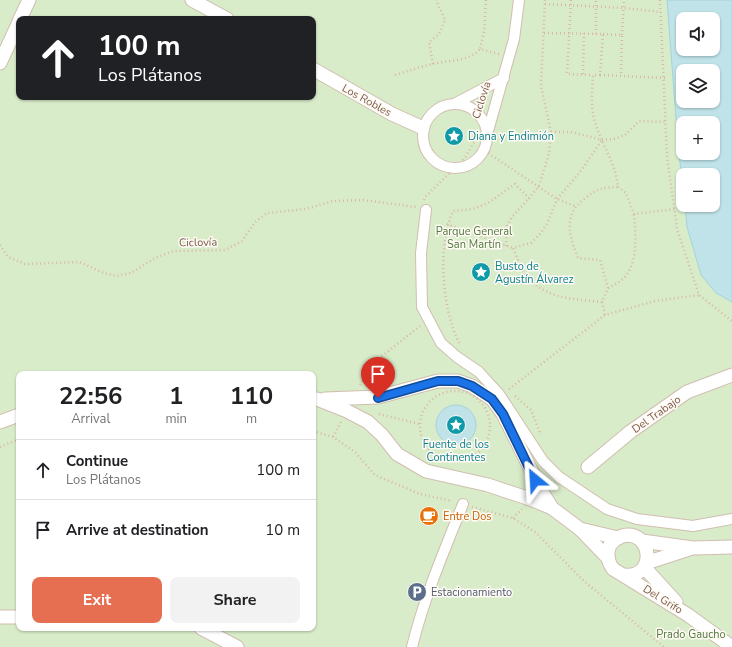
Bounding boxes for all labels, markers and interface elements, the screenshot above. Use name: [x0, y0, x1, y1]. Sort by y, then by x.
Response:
map controls: [676, 12, 720, 212]
button: sound: [676, 12, 720, 56]
text: 100 m: [98, 27, 181, 65]
icon: ahead: [32, 32, 84, 84]
text: Los Plátanos: [98, 63, 202, 87]
button: layers: [676, 64, 720, 108]
street label: Ciclovía: [468, 79, 495, 121]
street label: Los Robles: [339, 81, 394, 120]
button: +: [676, 116, 720, 160]
place icon: Diana y Endimión: [443, 125, 465, 147]
place label: Diana y Endimión: [468, 129, 554, 144]
button: −: [676, 168, 720, 212]
park label: Parque General San Martín: [436, 224, 513, 252]
street label: Ciclovía: [179, 235, 217, 250]
place label: Busto de Agustín Álvarez: [495, 259, 574, 287]
place icon: Busto de Agustín Álvarez: [470, 261, 492, 283]
pin: [361, 357, 395, 398]
icon: arrive: [367, 363, 389, 385]
text: 22:56: [59, 380, 122, 412]
text: 1: [169, 380, 183, 412]
text: 110: [230, 380, 273, 412]
street label: Del Trabajo: [629, 392, 684, 437]
text: Arrival: [71, 410, 110, 428]
text: min: [165, 410, 187, 428]
text: m: [246, 410, 257, 428]
place icon: Fuente de los Continentes: [445, 414, 467, 436]
place label: Fuente de los Continentes: [423, 437, 489, 465]
text: Continue: [66, 451, 128, 471]
icon: ahead: [32, 459, 54, 481]
position arrow: [514, 459, 556, 501]
text: 100 m: [256, 460, 300, 480]
text: Los Plátanos: [66, 471, 141, 489]
cafe icon: Entre Dos: [418, 505, 440, 527]
place label: Entre Dos: [443, 509, 492, 524]
icon: arrive: [32, 519, 54, 541]
text: Arrive at destination: [66, 520, 209, 540]
text: 10 m: [265, 520, 300, 540]
button: Exit: [32, 577, 162, 623]
button: Share: [170, 577, 300, 623]
parking icon: Estacionamiento: [406, 581, 428, 603]
street label: Del Grifo: [640, 581, 685, 617]
place label: Estacionamiento: [431, 585, 512, 600]
park label: Prado Gaucho: [656, 627, 726, 642]

